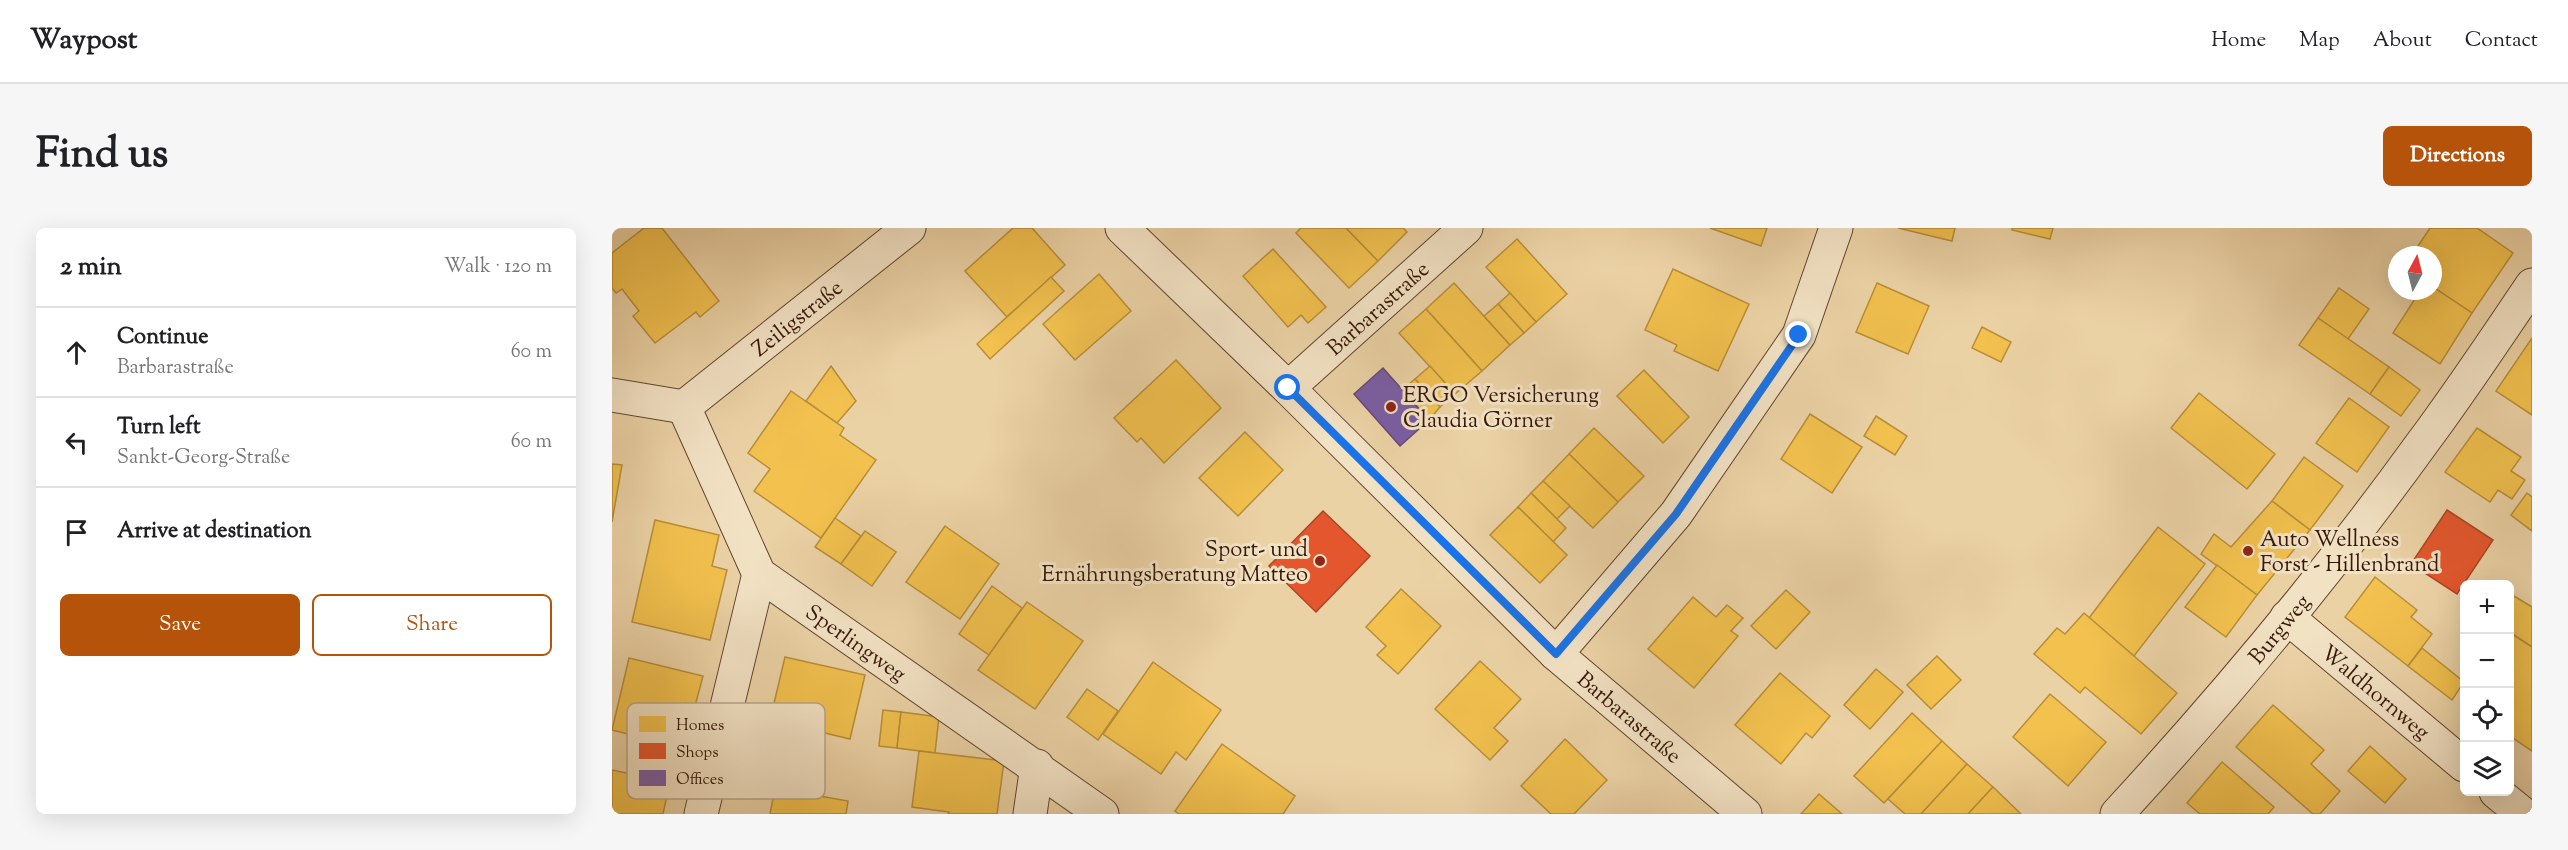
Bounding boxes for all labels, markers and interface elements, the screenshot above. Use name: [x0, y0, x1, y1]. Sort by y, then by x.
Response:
text: Waypost: [30, 21, 137, 61]
text: Home: [2211, 26, 2266, 56]
text: Map: [2299, 26, 2340, 56]
text: About: [2373, 26, 2432, 56]
text: Contact: [2465, 26, 2538, 56]
text: Find us: [36, 126, 168, 186]
button: Directions: [2383, 126, 2532, 186]
north arrow: [2388, 246, 2442, 300]
text: 2 min: [60, 249, 122, 286]
text: Walk · 120 m: [444, 253, 552, 282]
street label: Barbarastraße: [1321, 255, 1438, 365]
street label: Zeiligstraße: [746, 273, 851, 366]
route end: [1785, 321, 1811, 347]
text: Continue: [117, 322, 208, 354]
icon: ahead: [60, 336, 93, 369]
text: 60 m: [511, 338, 552, 367]
text: Barbarastraße: [117, 354, 234, 383]
route start: [1274, 374, 1300, 400]
place label: ERGO Versicherung Claudia Görner: [1403, 381, 1599, 438]
marker: ERGO Versicherung Claudia Görner: [1384, 400, 1398, 414]
text: Turn left: [117, 412, 200, 444]
icon: left: [60, 426, 93, 459]
text: 60 m: [511, 428, 552, 457]
text: Sankt-Georg-Straße: [117, 444, 290, 473]
icon: arrive: [60, 516, 93, 549]
text: Arrive at destination: [117, 516, 312, 548]
place label: Auto Wellness Forst - Hillenbrand: [2260, 525, 2440, 582]
place label: Sport- und Ernährungsberatung Matteo: [1041, 535, 1308, 592]
marker: Auto Wellness Forst - Hillenbrand: [2241, 544, 2255, 558]
marker: Sport- und Ernährungsberatung Matteo: [1313, 554, 1327, 568]
map controls: [2460, 580, 2514, 796]
button: +: [2460, 580, 2514, 634]
street label: Burgweg: [2242, 588, 2320, 673]
button: Save: [60, 594, 300, 656]
button: Share: [312, 594, 552, 656]
street label: Sperlingweg: [798, 598, 912, 691]
button: −: [2460, 634, 2514, 688]
street label: Waldhornweg: [2312, 638, 2436, 749]
street label: Barbarastraße: [1569, 665, 1687, 773]
button: locate: [2460, 688, 2514, 742]
legend: [627, 703, 825, 799]
text: Homes: [676, 715, 724, 738]
text: Shops: [676, 742, 719, 765]
button: layers: [2460, 742, 2514, 796]
text: Offices: [676, 769, 724, 792]

